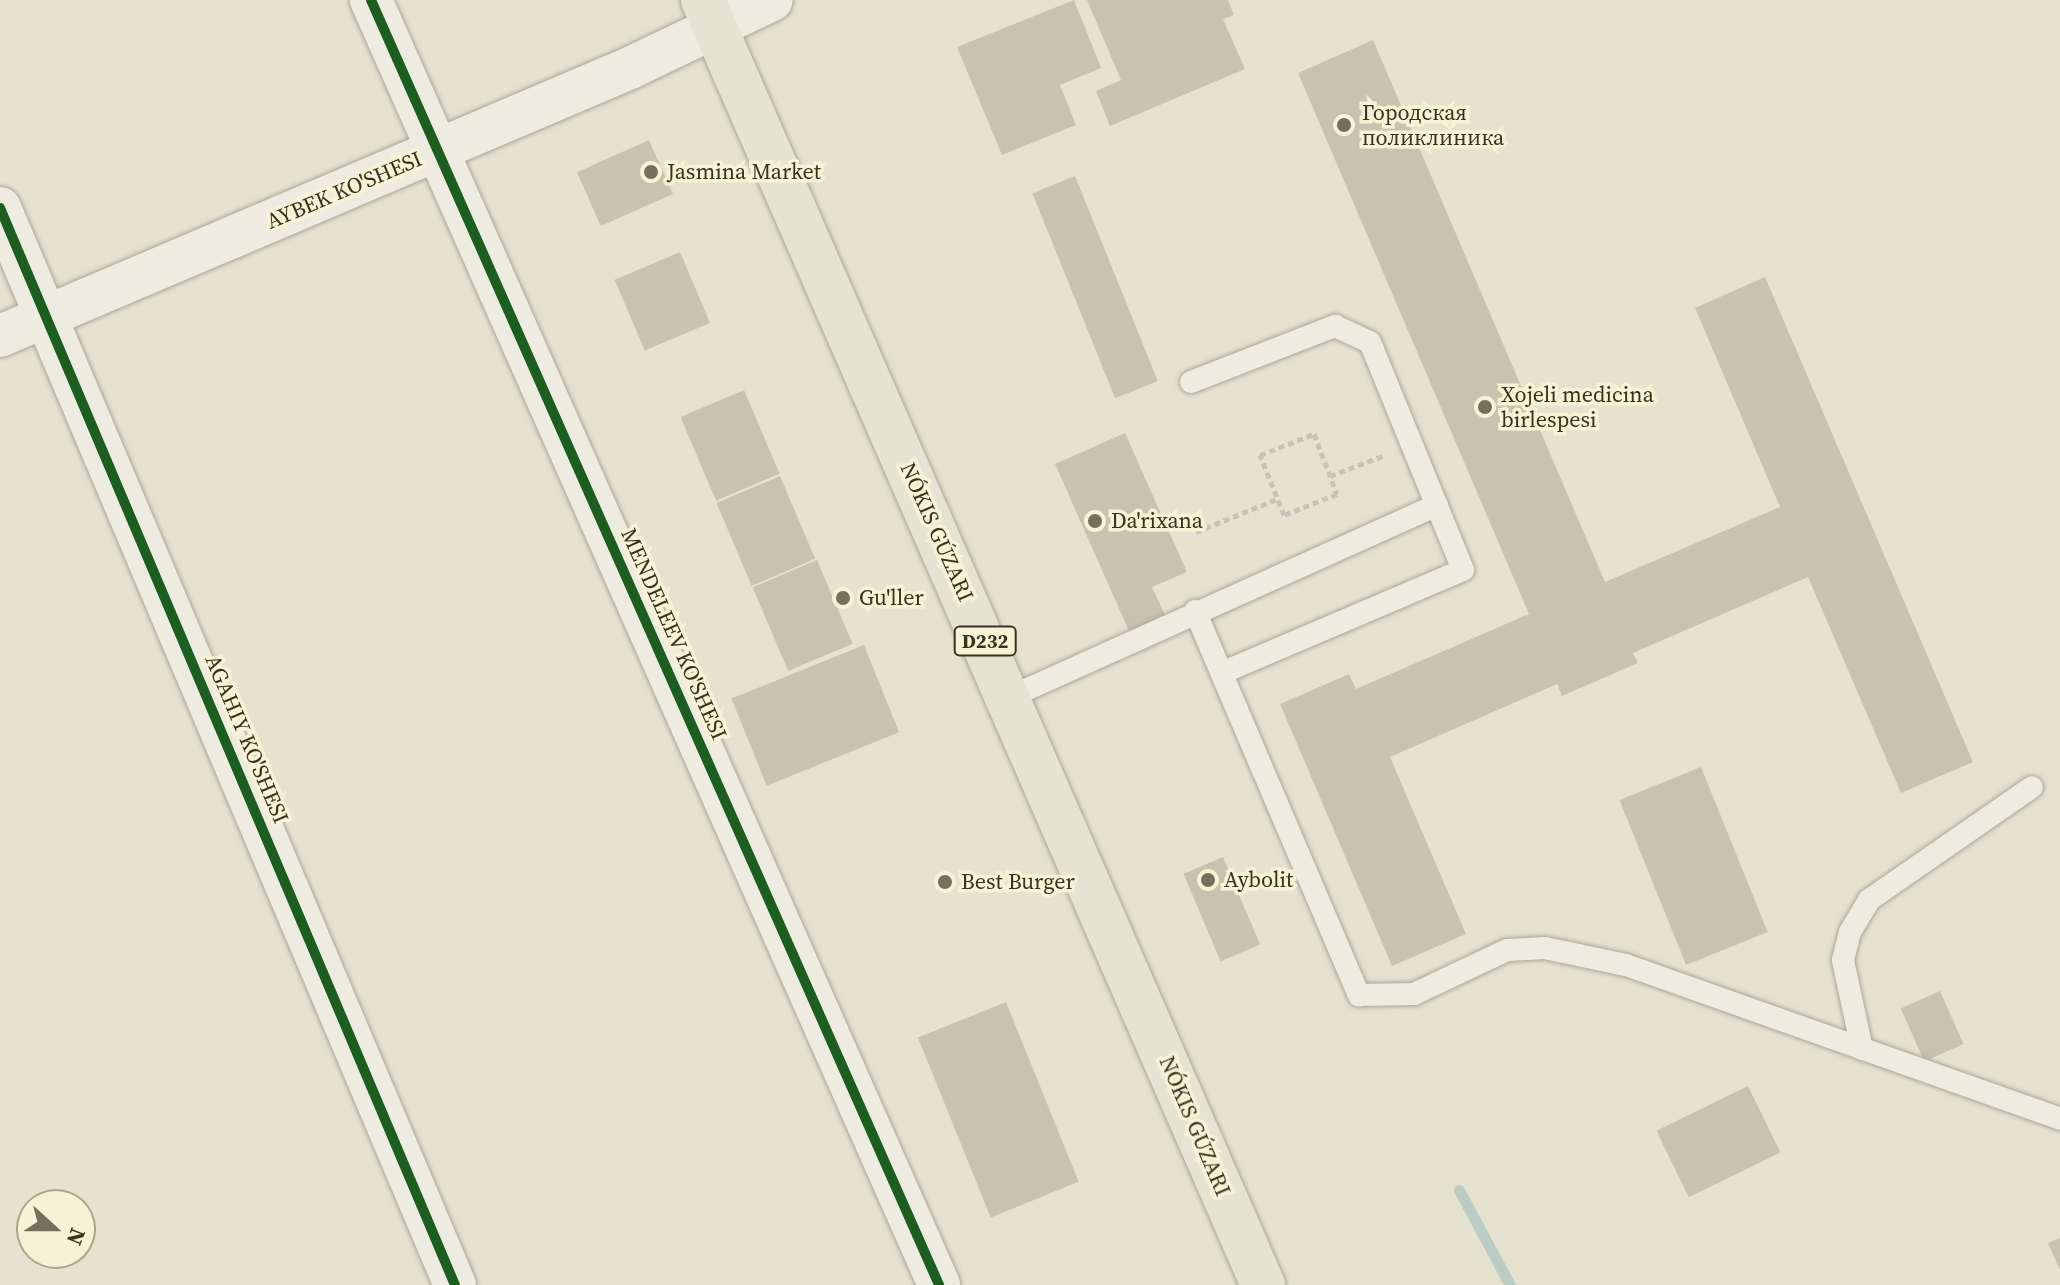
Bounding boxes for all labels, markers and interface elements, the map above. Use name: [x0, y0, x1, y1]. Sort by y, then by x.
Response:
place label: Городская поликлиника: [1362, 99, 1504, 150]
marker: Городская поликлиника: [1333, 114, 1355, 136]
street label: AYBEK KO'SHESI: [262, 145, 426, 235]
place label: Jasmina Market: [667, 159, 821, 185]
marker: Jasmina Market: [642, 163, 660, 181]
place label: Xojeli medicina birlespesi: [1501, 381, 1654, 432]
marker: Xojeli medicina birlespesi: [1476, 398, 1494, 416]
street label: NÓKIS GÚZARI: [895, 458, 979, 606]
place label: Da'rixana: [1111, 508, 1203, 534]
marker: Da'rixana: [1086, 512, 1104, 530]
street label: MENDELEEV KO'SHESI: [615, 524, 733, 744]
place label: Gu'ller: [859, 585, 924, 611]
marker: Gu'ller: [834, 589, 852, 607]
road number: D232: [953, 625, 1017, 657]
street label: AGAHIY KO'SHESI: [199, 651, 295, 827]
place label: Aybolit: [1224, 867, 1293, 893]
place label: Best Burger: [961, 869, 1075, 895]
marker: Aybolit: [1199, 871, 1217, 889]
marker: Best Burger: [936, 873, 954, 891]
street label: NÓKIS GÚZARI: [1154, 1052, 1236, 1200]
north arrow: [16, 1189, 96, 1269]
text: N: [60, 1224, 93, 1250]

